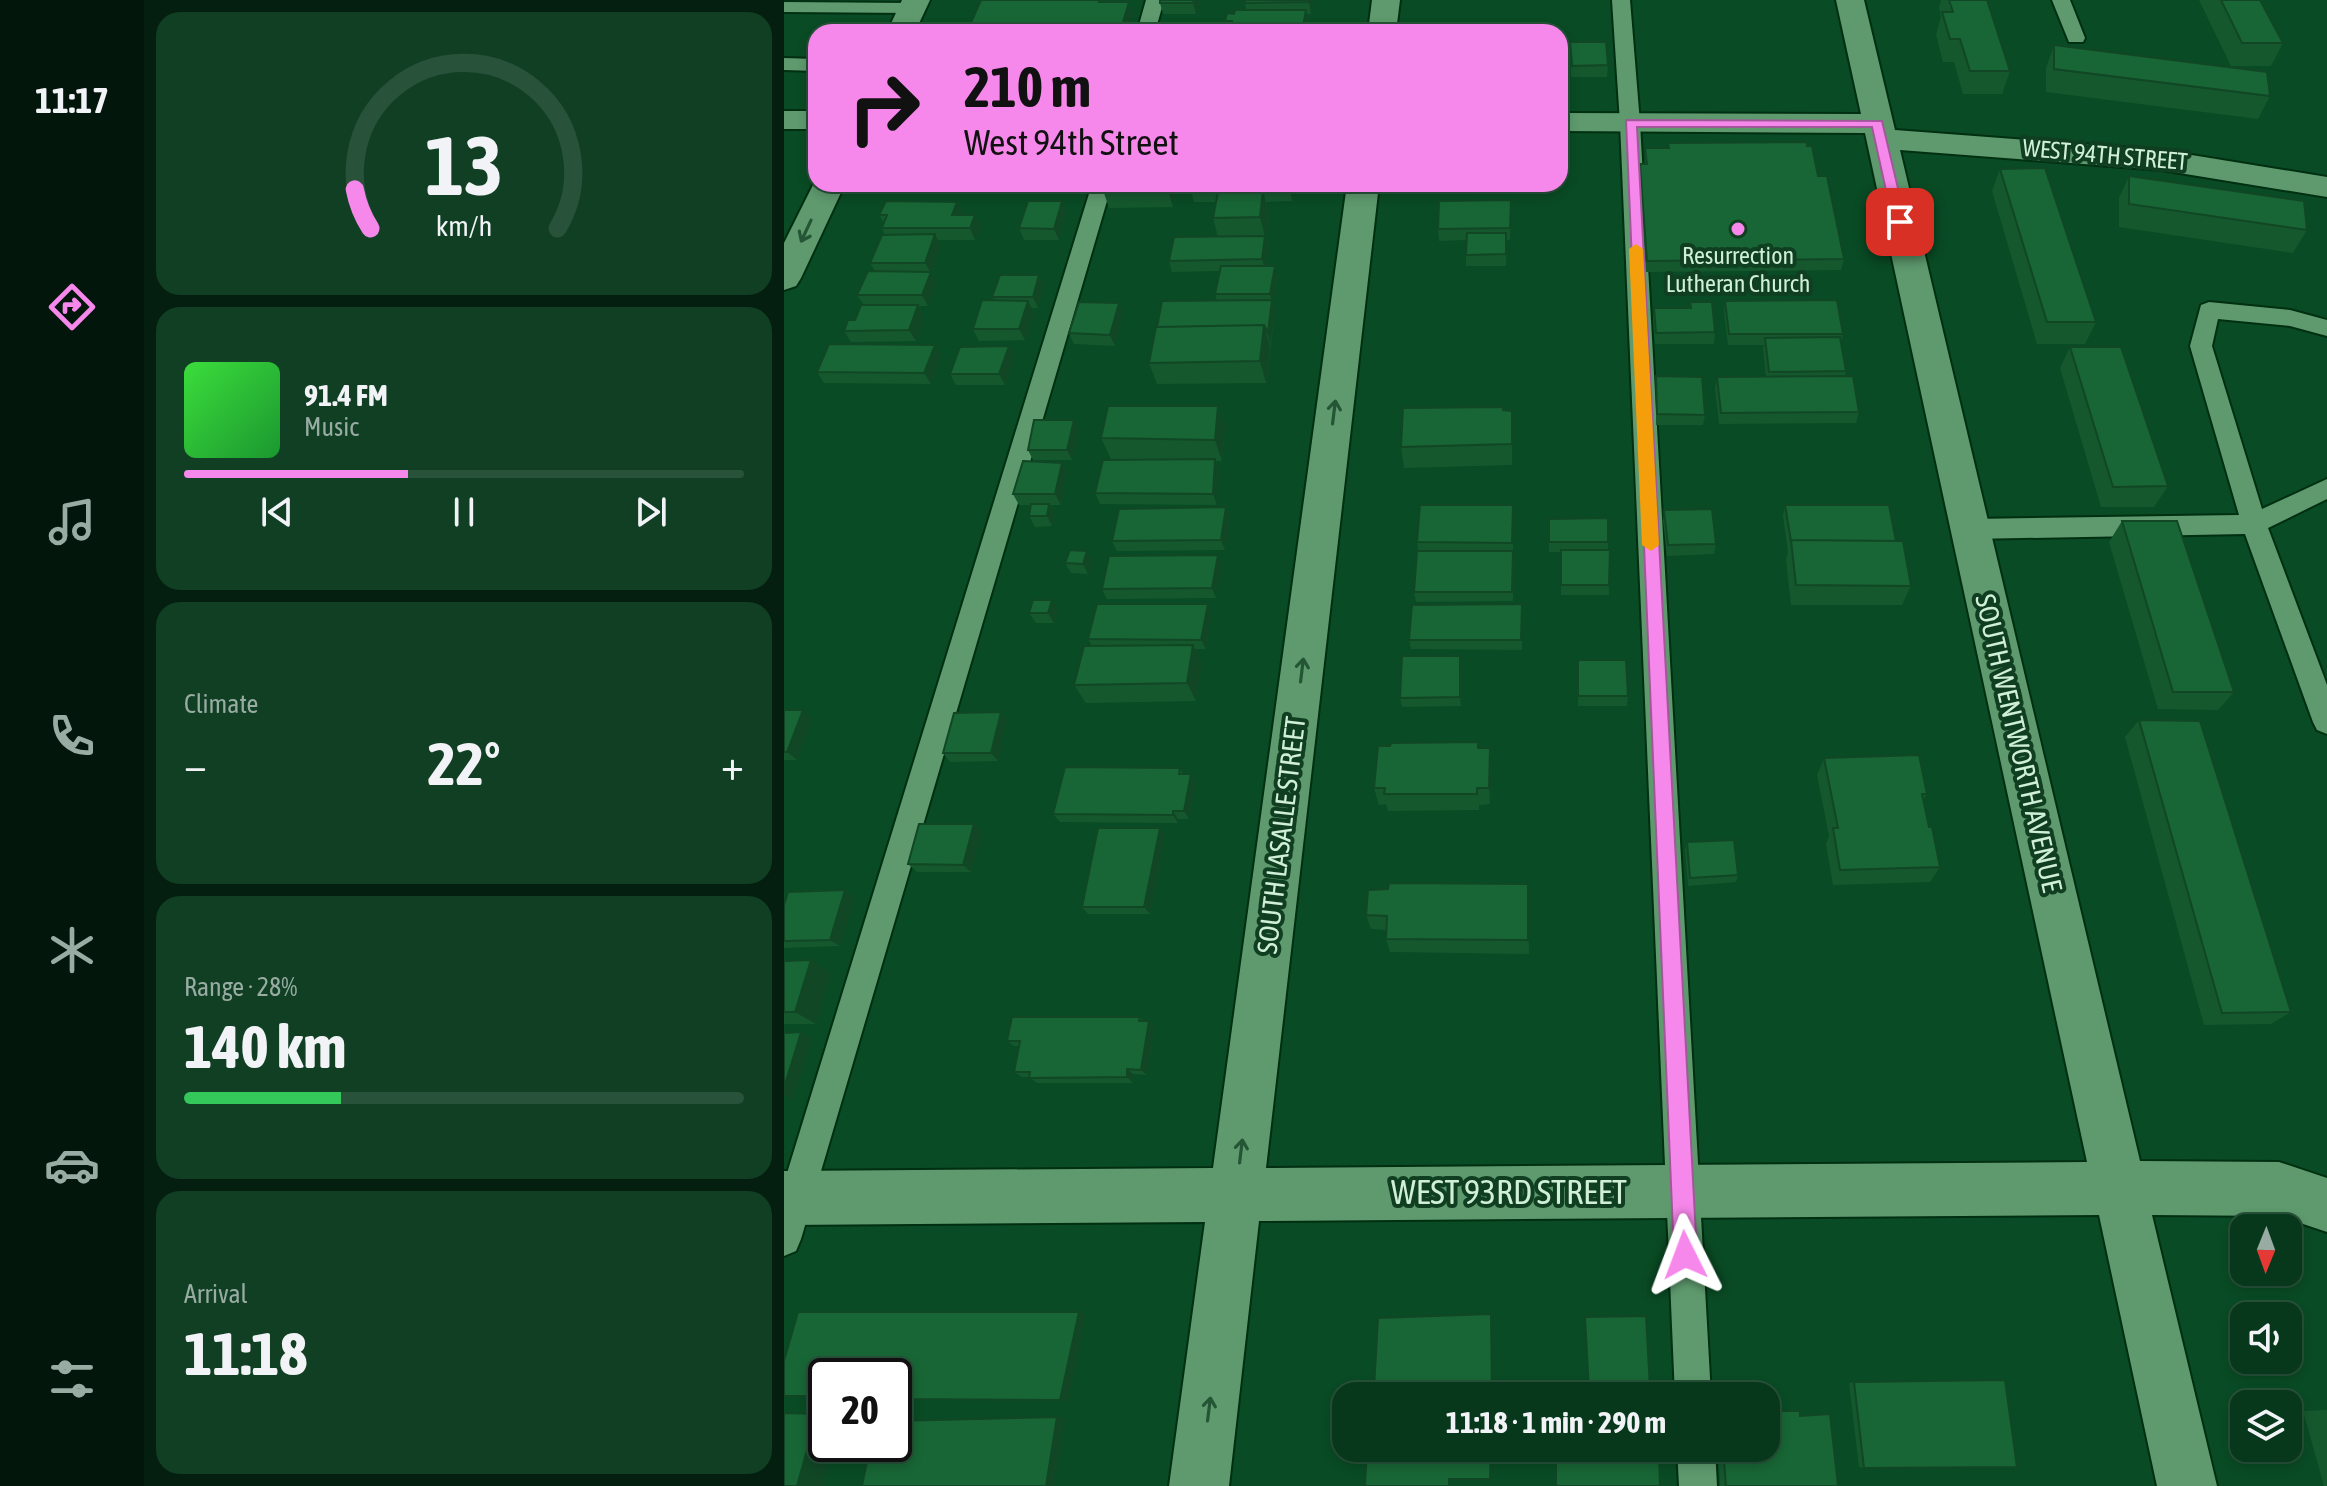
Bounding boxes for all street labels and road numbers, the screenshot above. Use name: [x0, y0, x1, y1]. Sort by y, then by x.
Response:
street label: WEST 94TH STREET: [2021, 134, 2189, 175]
street label: SOUTH WENTWORTH AVENUE: [1969, 591, 2069, 895]
street label: SOUTH LASALLE STREET: [1251, 715, 1311, 955]
street label: WEST 93RD STREET: [1391, 1172, 1627, 1211]

